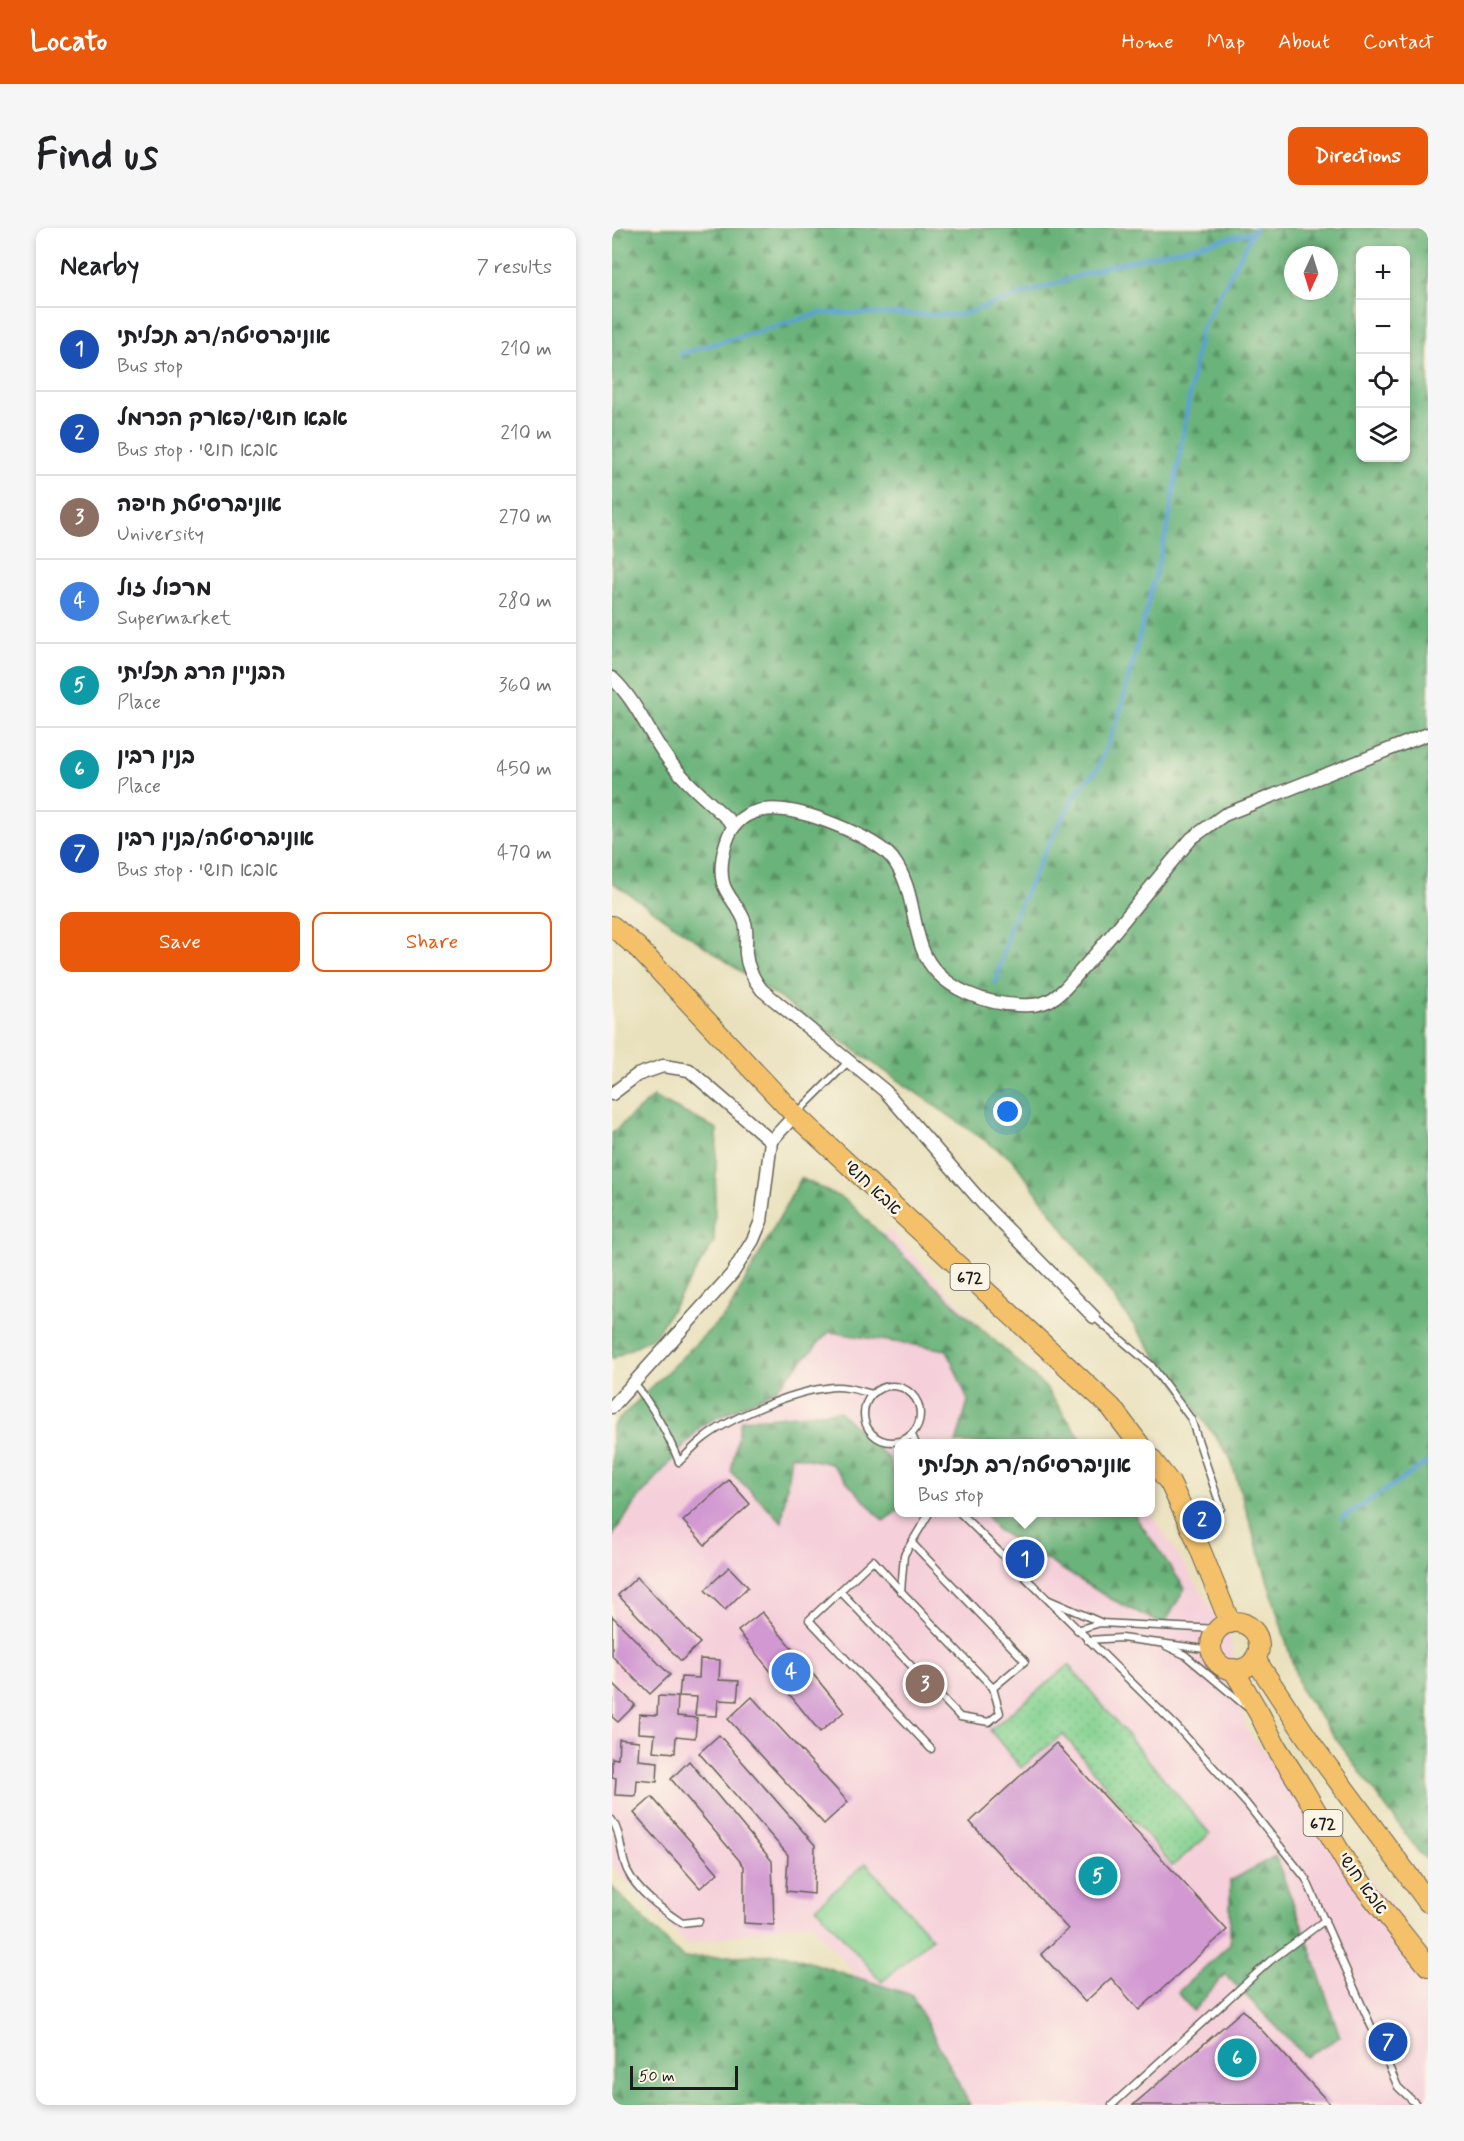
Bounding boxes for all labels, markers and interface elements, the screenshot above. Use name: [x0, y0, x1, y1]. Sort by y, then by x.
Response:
text: Locato: [30, 24, 107, 61]
text: Home: [1122, 28, 1174, 56]
text: Map: [1207, 28, 1245, 56]
text: About: [1278, 28, 1330, 56]
text: Contact: [1363, 28, 1434, 56]
button: Directions: [1288, 127, 1428, 185]
text: Find us: [36, 129, 158, 184]
north arrow: [1284, 246, 1338, 300]
map controls: [1356, 246, 1410, 462]
button: +: [1356, 246, 1410, 300]
text: Nearby: [60, 250, 139, 284]
text: 7 results: [477, 254, 552, 281]
button: −: [1356, 300, 1410, 354]
text: אוניברסיטה/רב תכליתי: [117, 323, 331, 351]
text: 1: [75, 336, 84, 363]
text: 210 m: [500, 336, 552, 363]
text: Bus stop: [117, 353, 183, 380]
button: locate: [1356, 354, 1410, 408]
text: אבא חושי/פארק הכרמל: [117, 405, 348, 433]
button: layers: [1356, 408, 1410, 462]
text: 2: [75, 420, 84, 447]
text: 210 m: [500, 420, 552, 447]
text: Bus stop · אבא חושי: [117, 437, 278, 464]
text: אוניברסיטת חיפה: [117, 491, 282, 519]
text: 3: [75, 504, 84, 531]
text: 270 m: [499, 504, 552, 531]
text: University: [117, 521, 204, 548]
text: מרכול זול: [117, 575, 212, 603]
text: 4: [74, 588, 85, 615]
text: 280 m: [498, 588, 552, 615]
text: Supermarket: [117, 605, 231, 632]
text: הבניין הרב תכליתי: [117, 659, 286, 687]
text: 5: [74, 672, 86, 699]
text: 360 m: [499, 672, 552, 699]
text: Place: [117, 689, 161, 716]
text: בנין רבין: [117, 743, 195, 771]
text: 6: [74, 756, 85, 783]
text: 450 m: [496, 756, 552, 783]
text: Place: [117, 773, 161, 800]
text: אוניברסיטה/בנין רבין: [117, 825, 314, 853]
text: 7: [73, 840, 86, 867]
text: 470 m: [497, 840, 552, 867]
text: Bus stop · אבא חושי: [117, 857, 278, 884]
button: Save: [60, 912, 300, 972]
button: Share: [312, 912, 552, 972]
your location: [993, 1097, 1022, 1126]
street label: אבא חושי: [838, 1155, 907, 1221]
road number: 672: [950, 1264, 990, 1290]
popup: [894, 1439, 1155, 1517]
text: אוניברסיטה/רב תכליתי: [918, 1452, 1131, 1480]
text: Bus stop: [918, 1482, 984, 1509]
pin: 2: [1182, 1498, 1222, 1542]
pin: 1: [1006, 1536, 1044, 1582]
pin: 4: [772, 1650, 810, 1694]
pin: 3: [906, 1662, 944, 1706]
road number: 672: [1304, 1810, 1342, 1836]
street label: אבא חושי: [1331, 1848, 1393, 1920]
pin: 5: [1078, 1854, 1118, 1898]
pin: 7: [1368, 2020, 1408, 2064]
pin: 6: [1218, 2036, 1256, 2080]
scale bar: [630, 2063, 738, 2090]
text: 50 m: [639, 2066, 675, 2087]

